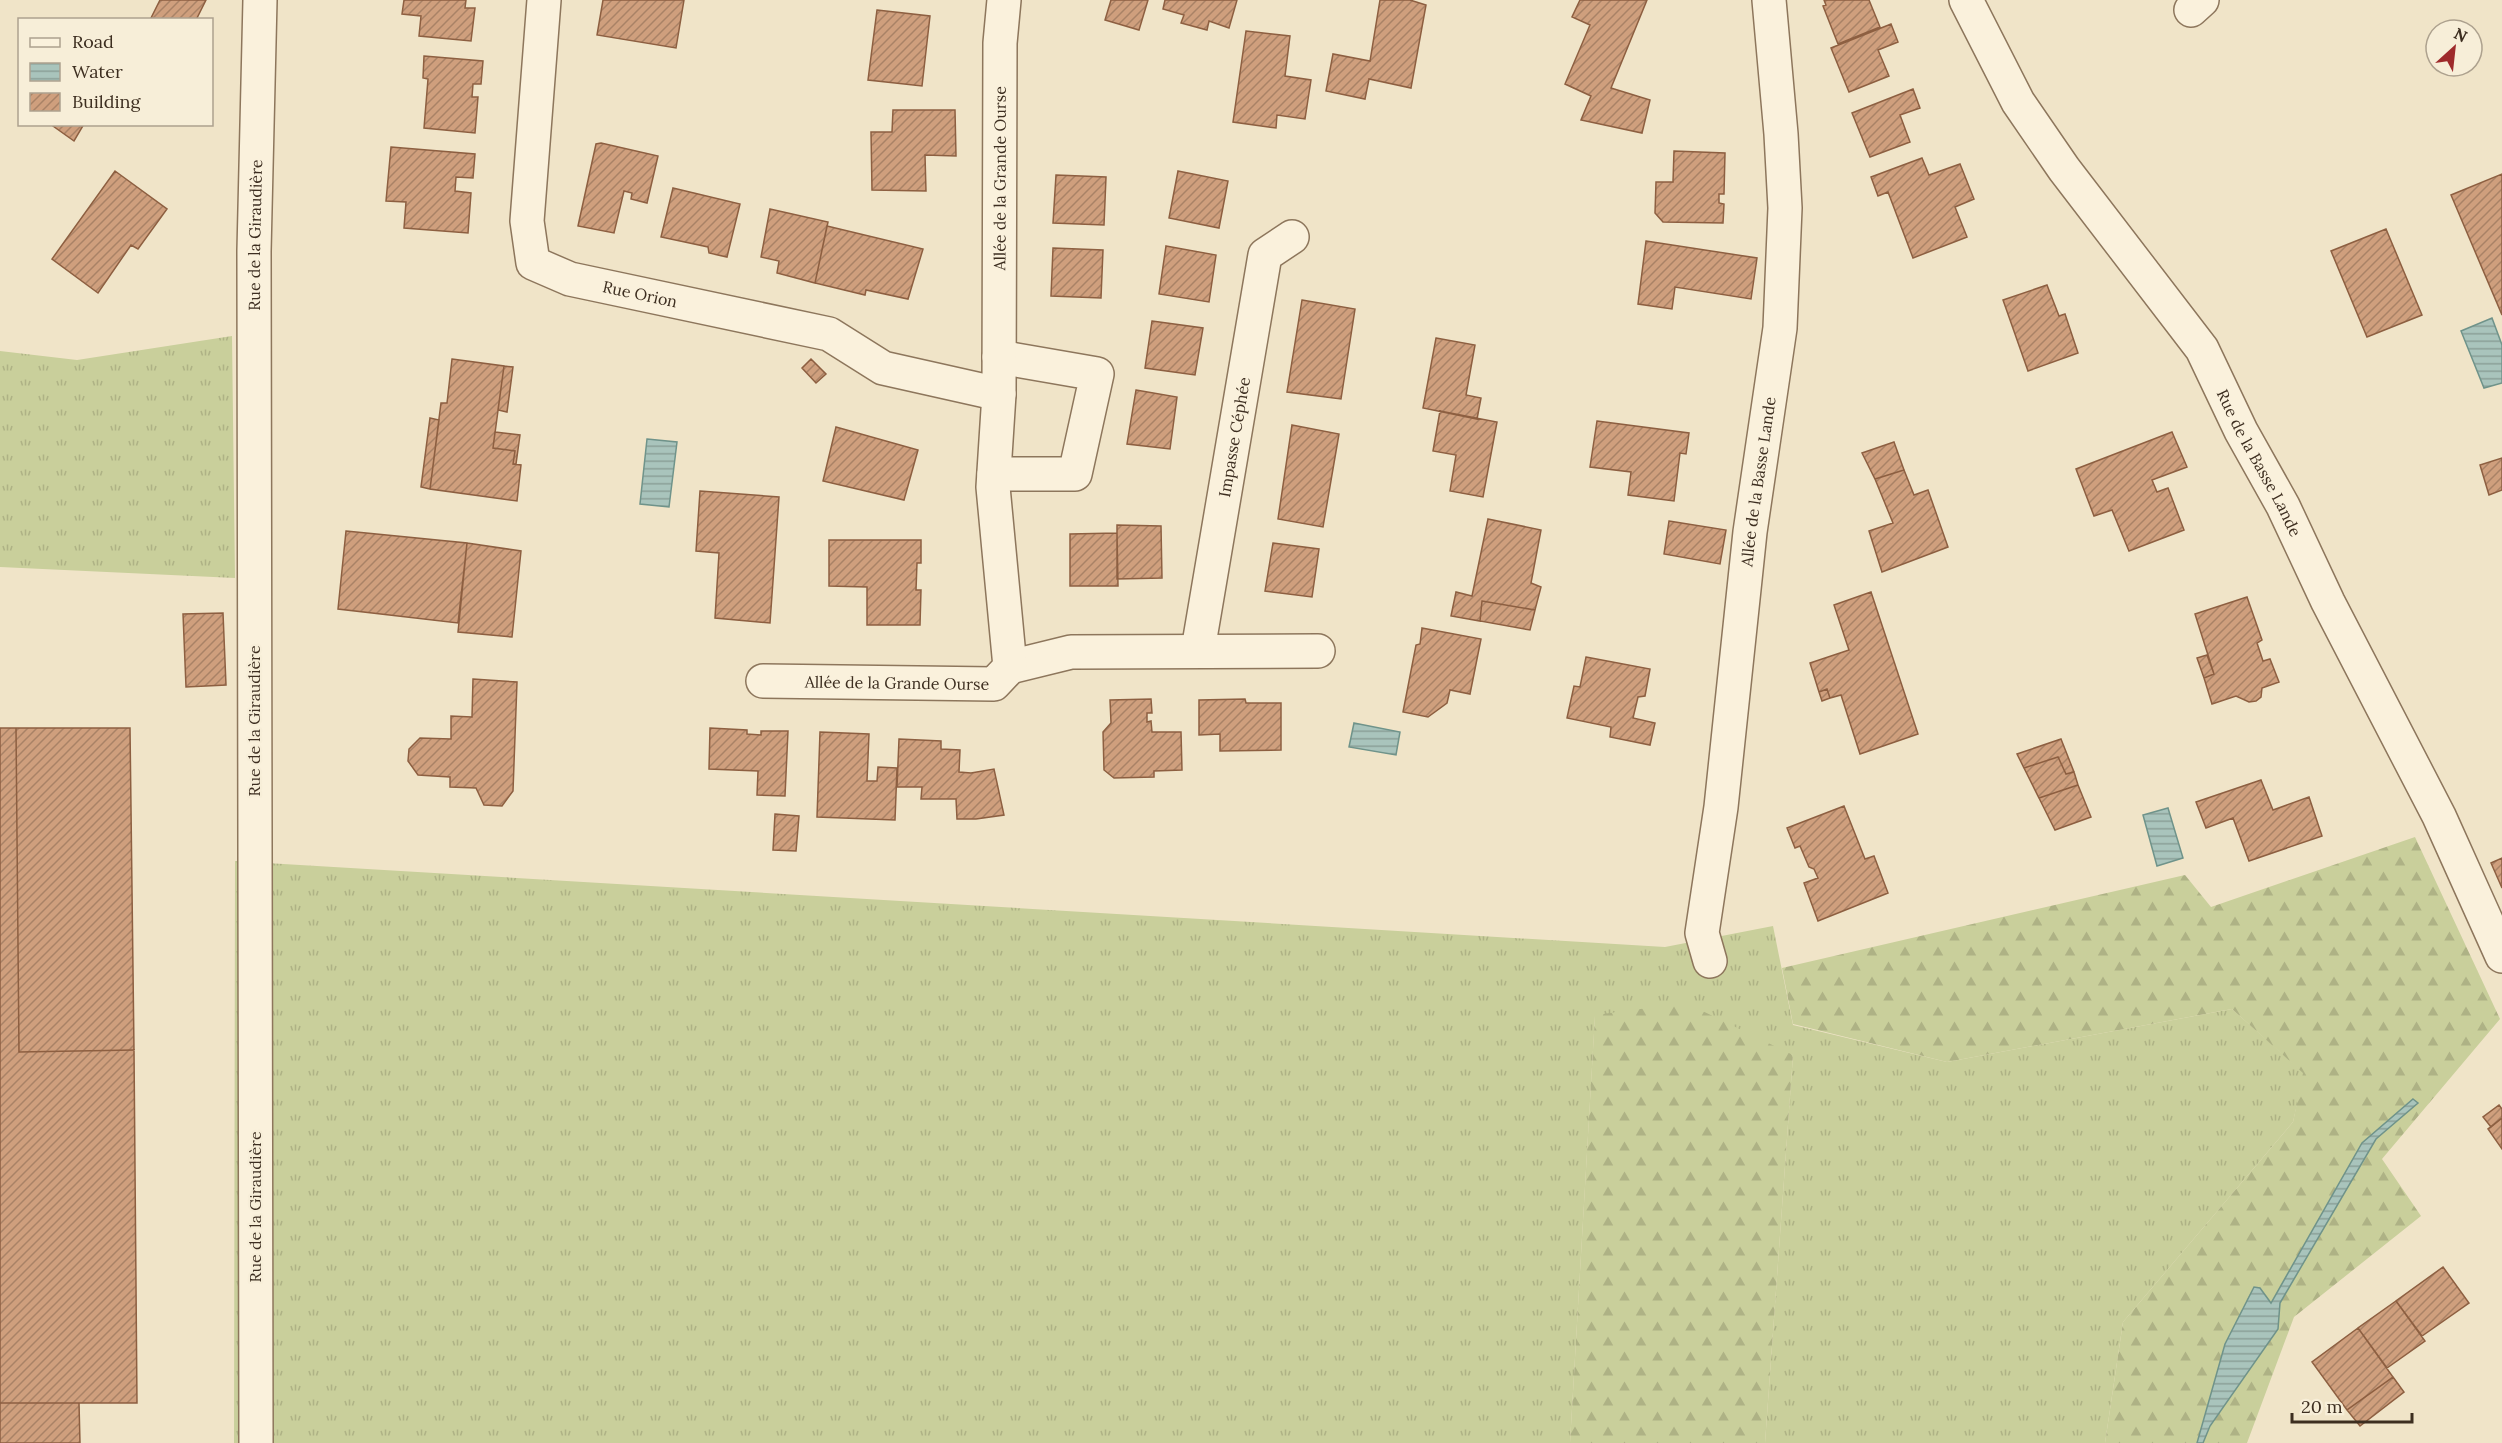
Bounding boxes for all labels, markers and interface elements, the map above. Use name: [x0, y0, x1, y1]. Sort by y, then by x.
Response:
legend: [18, 18, 213, 126]
north arrow: [2424, 18, 2484, 78]
text: N: [2451, 23, 2471, 46]
text: Road: [72, 30, 114, 53]
text: Water: [72, 60, 123, 83]
street label: Allée de la Grande Ourse: [989, 86, 1010, 272]
text: Building: [72, 90, 142, 113]
street label: Rue de la Giraudière: [244, 159, 266, 311]
street label: Rue Orion: [601, 276, 679, 312]
street label: Impasse Céphée: [1214, 375, 1254, 499]
street label: Rue de la Basse Lande: [2213, 386, 2306, 540]
street label: Allée de la Basse Lande: [1736, 395, 1780, 569]
street label: Rue de la Giraudière: [244, 645, 264, 797]
street label: Allée de la Grande Ourse: [804, 672, 990, 694]
street label: Rue de la Giraudière: [245, 1131, 265, 1283]
scale bar: [2292, 1386, 2412, 1424]
text: 20 m: [2301, 1395, 2343, 1418]

